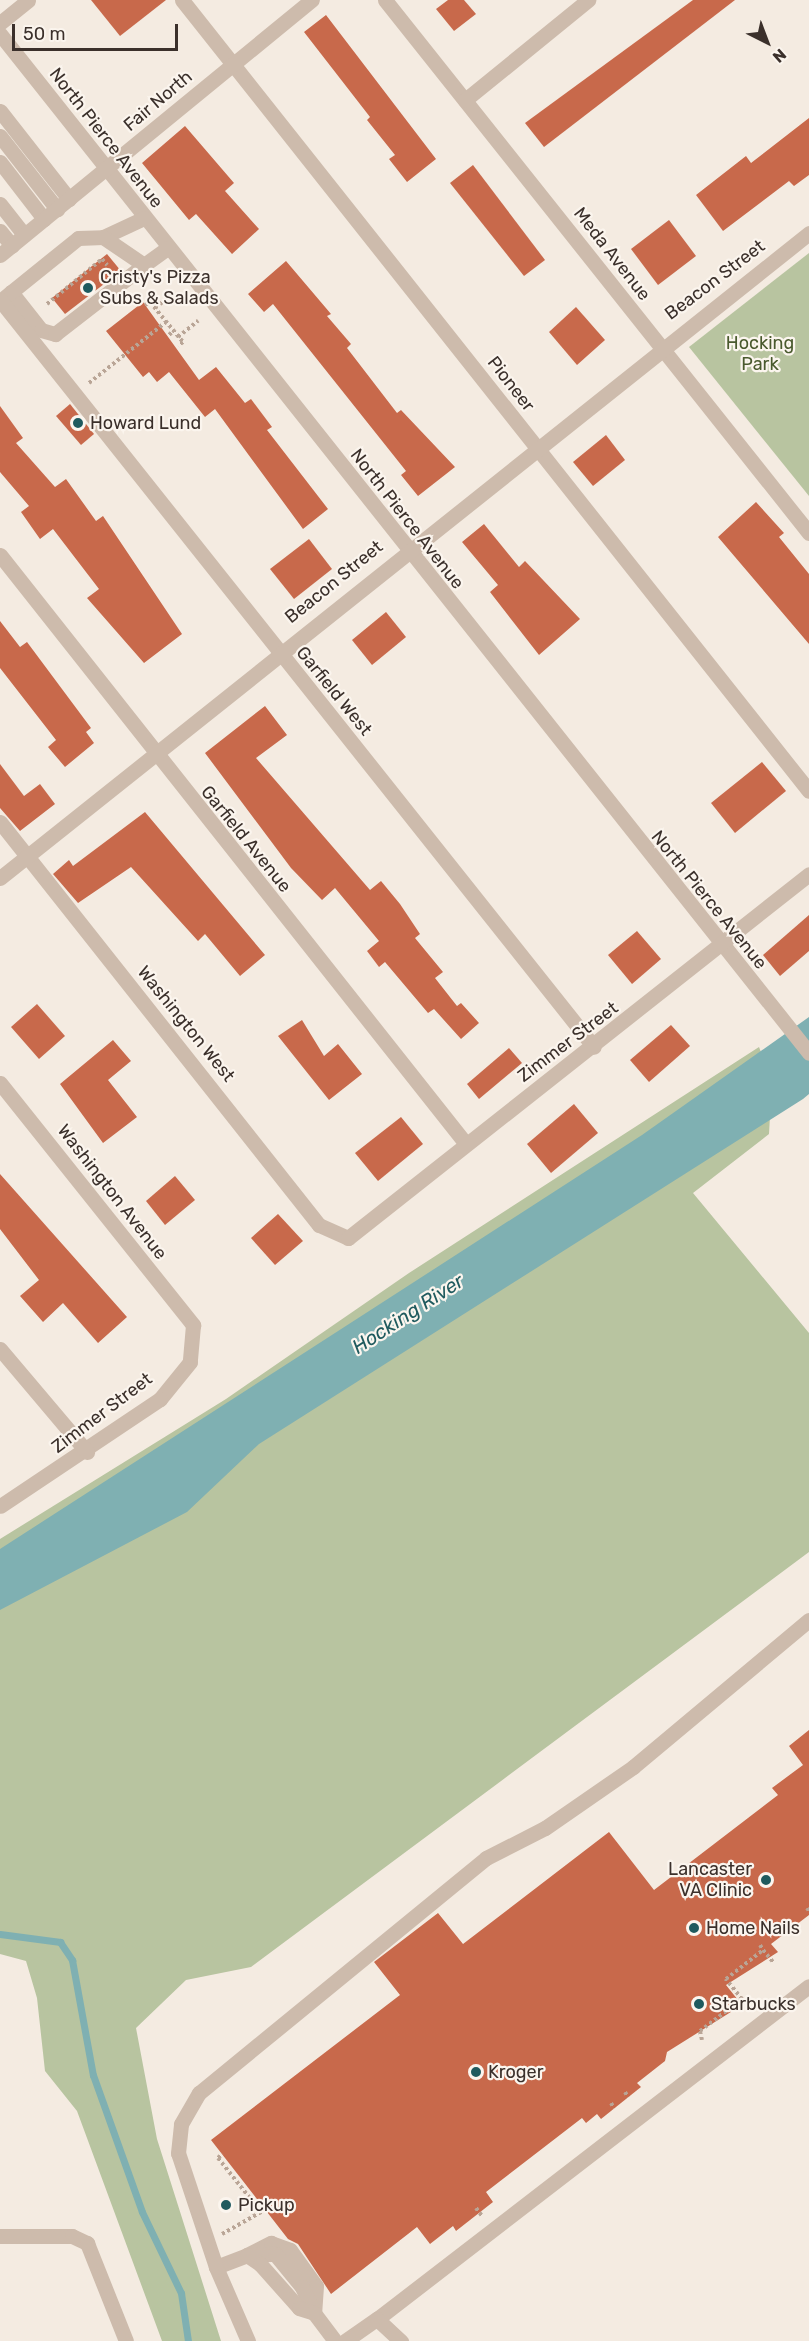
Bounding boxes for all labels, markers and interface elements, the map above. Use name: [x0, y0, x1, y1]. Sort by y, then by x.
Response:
scale bar: [15, 12, 182, 50]
north arrow: [737, 12, 797, 72]
text: 50 m: [23, 23, 66, 45]
text: N: [769, 45, 790, 67]
street label: North Pierce Avenue: [44, 63, 168, 213]
street label: Fair North: [119, 66, 197, 136]
street label: Meda Avenue: [569, 203, 655, 305]
street label: Beacon Street: [661, 235, 769, 325]
place label: Cristy's Pizza Subs & Salads: [100, 267, 219, 310]
marker: Cristy's Pizza Subs & Salads: [81, 281, 95, 295]
park label: Hocking Park: [726, 333, 794, 376]
street label: Pioneer: [483, 352, 539, 416]
place label: Howard Lund: [90, 412, 201, 434]
marker: Howard Lund: [71, 416, 85, 430]
street label: North Pierce Avenue: [345, 444, 469, 594]
street label: Beacon Street: [281, 536, 387, 628]
street label: Garfield West: [291, 642, 377, 740]
street label: Garfield Avenue: [196, 781, 296, 897]
street label: North Pierce Avenue: [646, 826, 772, 974]
street label: Washington West: [133, 962, 239, 1086]
street label: Zimmer Street: [513, 997, 623, 1087]
street label: Washington Avenue: [52, 1120, 172, 1264]
water label: Hocking River: [348, 1269, 468, 1359]
street label: Zimmer Street: [47, 1368, 157, 1458]
place label: Lancaster VA Clinic: [668, 1859, 752, 1902]
marker: Lancaster VA Clinic: [757, 1871, 775, 1889]
place label: Home Nails: [706, 1917, 800, 1939]
marker: Home Nails: [687, 1921, 701, 1935]
place label: Starbucks: [711, 1993, 796, 2015]
marker: Starbucks: [692, 1997, 706, 2011]
place label: Kroger: [488, 2061, 543, 2083]
marker: Kroger: [469, 2065, 483, 2079]
place label: Pickup: [238, 2194, 295, 2216]
marker: Pickup: [219, 2198, 233, 2212]

